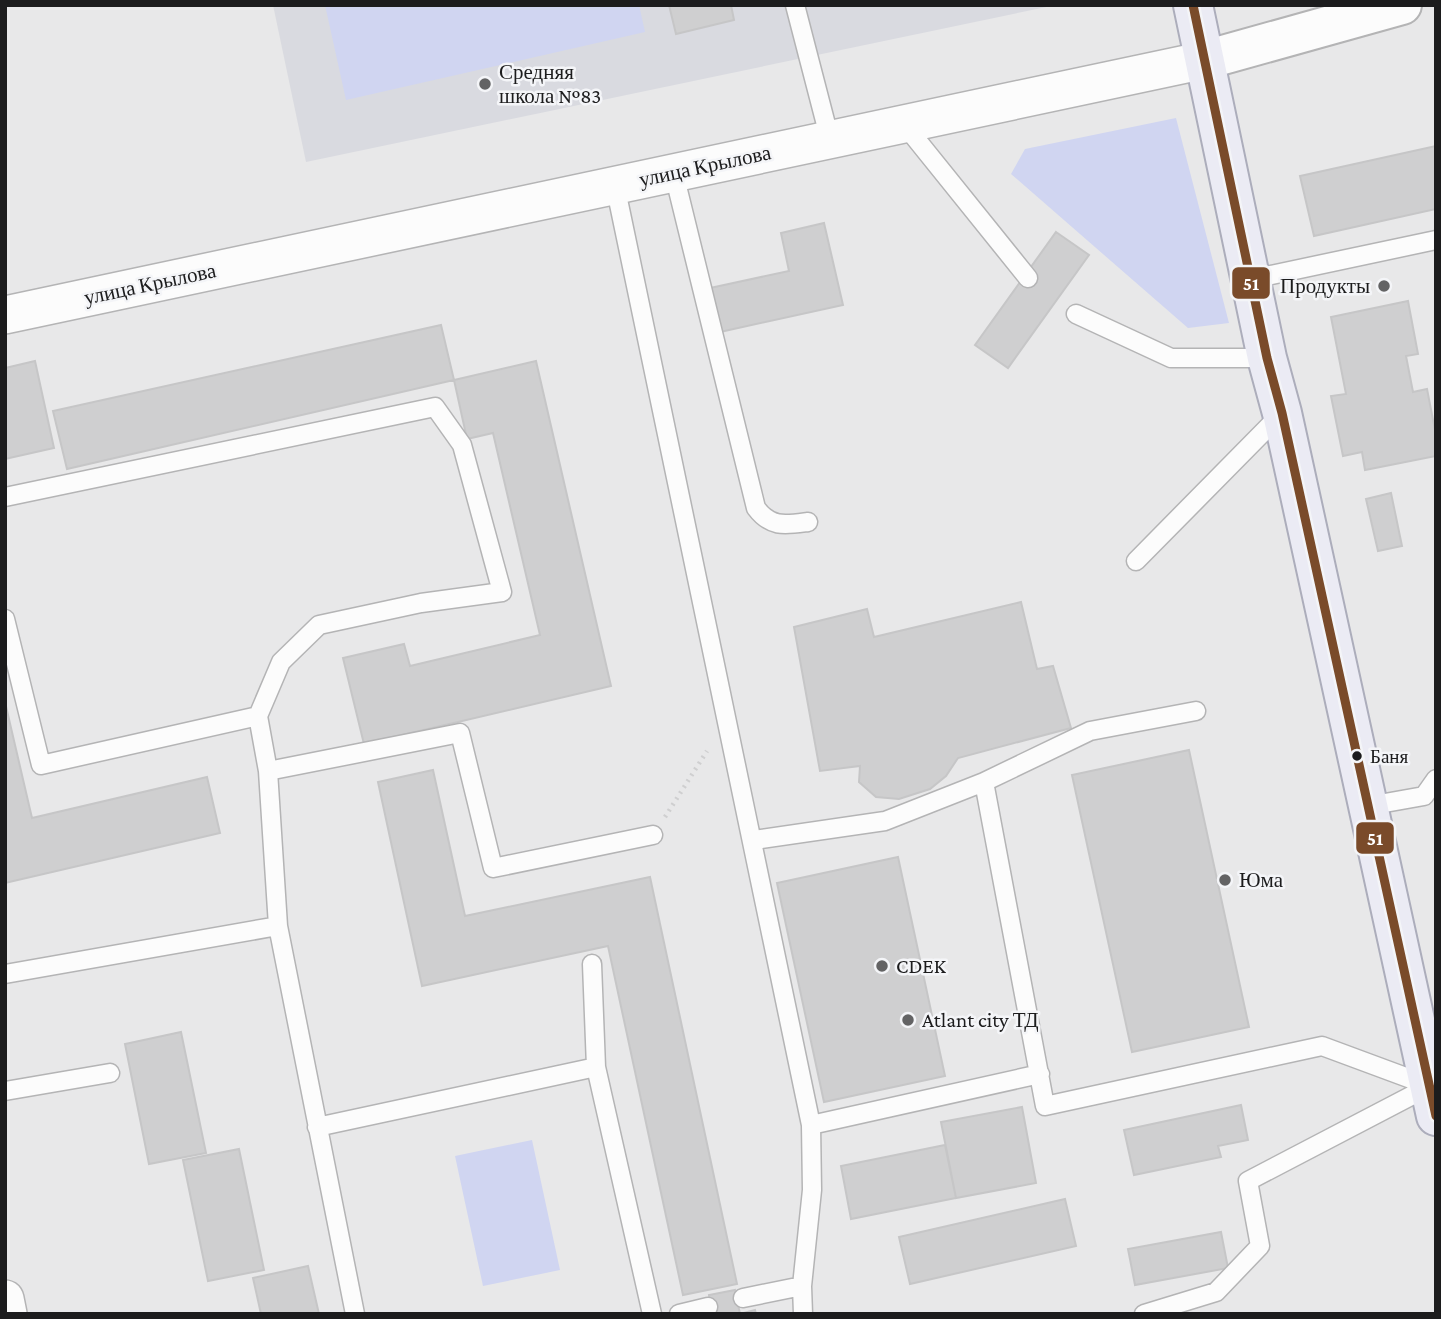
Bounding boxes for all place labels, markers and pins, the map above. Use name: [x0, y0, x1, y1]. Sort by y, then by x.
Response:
place label: Средняя школа №83: [499, 60, 601, 108]
marker: Средняя школа №83: [477, 76, 493, 92]
place label: Продукты: [1280, 274, 1370, 298]
marker: Продукты: [1376, 278, 1392, 294]
place label: Баня: [1370, 746, 1409, 767]
marker: Баня: [1350, 749, 1364, 763]
place label: Юма: [1239, 868, 1284, 892]
marker: Юма: [1217, 872, 1233, 888]
place label: CDEK: [896, 954, 947, 978]
marker: CDEK: [874, 958, 890, 974]
place label: Atlant city ТД: [922, 1008, 1039, 1032]
marker: Atlant city ТД: [900, 1012, 916, 1028]

